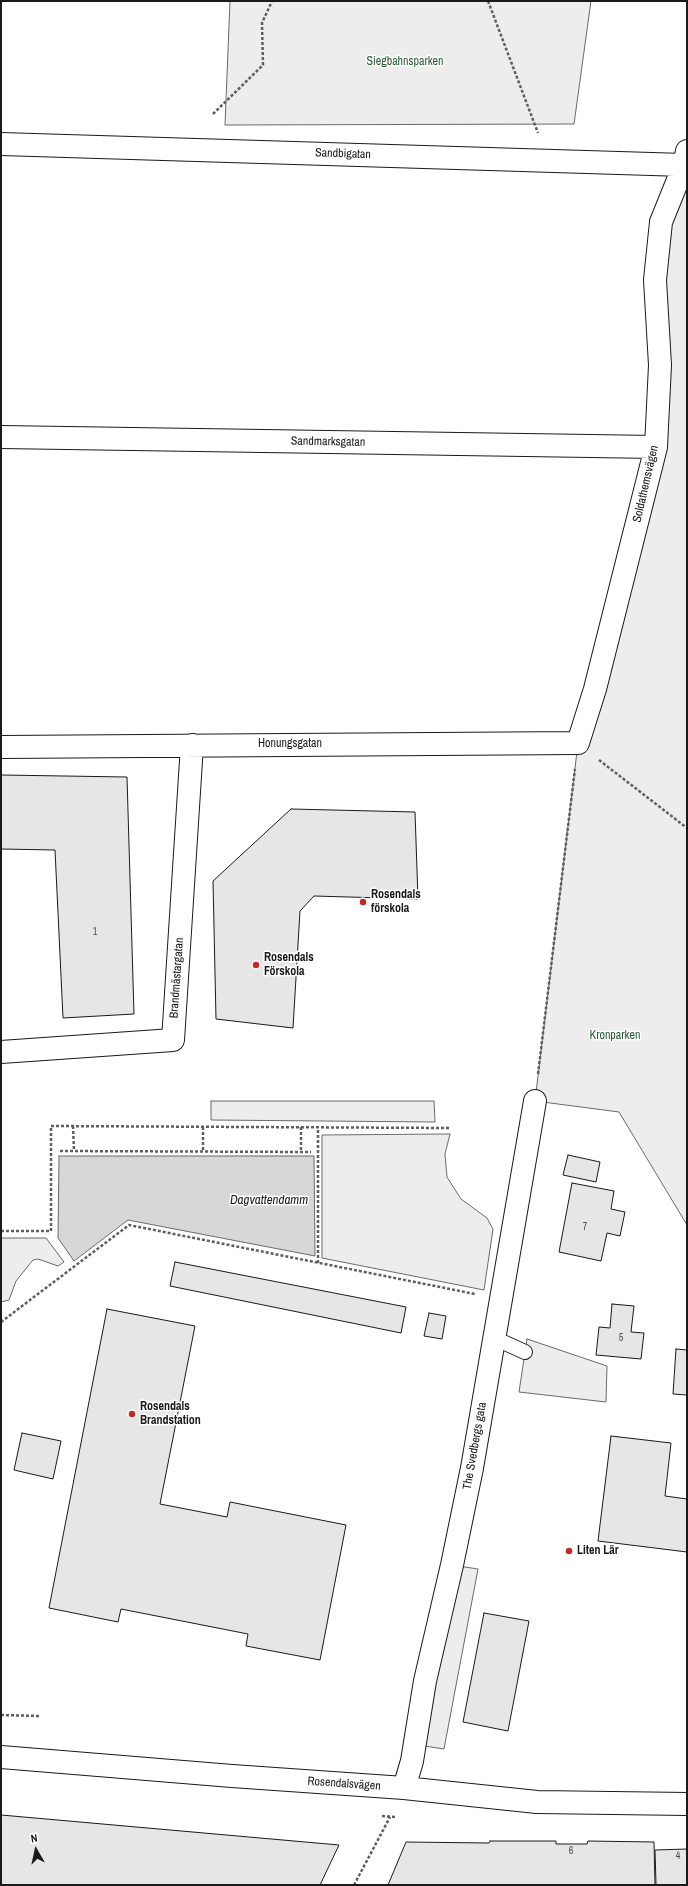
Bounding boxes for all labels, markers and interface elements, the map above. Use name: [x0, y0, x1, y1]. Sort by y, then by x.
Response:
park label: Siegbahnsparken: [366, 55, 444, 69]
street label: Sandbigatan: [315, 146, 371, 162]
street label: Sandmarksgatan: [291, 434, 365, 450]
street label: Soldathemsvägen: [630, 444, 662, 524]
street label: Honungsgatan: [258, 737, 322, 751]
place label: Rosendals förskola: [371, 888, 421, 916]
marker: Rosendals förskola: [358, 897, 368, 907]
house number: 1: [93, 926, 97, 938]
street label: Brandmästargatan: [167, 937, 187, 1019]
place label: Rosendals Förskola: [264, 951, 314, 979]
marker: Rosendals Förskola: [251, 960, 261, 970]
park label: Kronparken: [590, 1029, 640, 1043]
water label: Dagvattendamm: [230, 1193, 308, 1209]
house number: 7: [583, 1221, 587, 1233]
house number: 5: [619, 1332, 623, 1344]
place label: Rosendals Brandstation: [140, 1400, 201, 1428]
street label: The Svedbergs gata: [460, 1401, 490, 1491]
marker: Rosendals Brandstation: [127, 1409, 137, 1419]
place label: Liten Lär: [577, 1544, 619, 1558]
marker: Liten Lär: [564, 1546, 574, 1556]
street label: Rosendalsvägen: [307, 1774, 381, 1794]
north arrow: [16, 1830, 56, 1870]
text: N: [30, 1831, 38, 1846]
house number: 6: [569, 1845, 573, 1857]
house number: 4: [676, 1850, 680, 1862]

